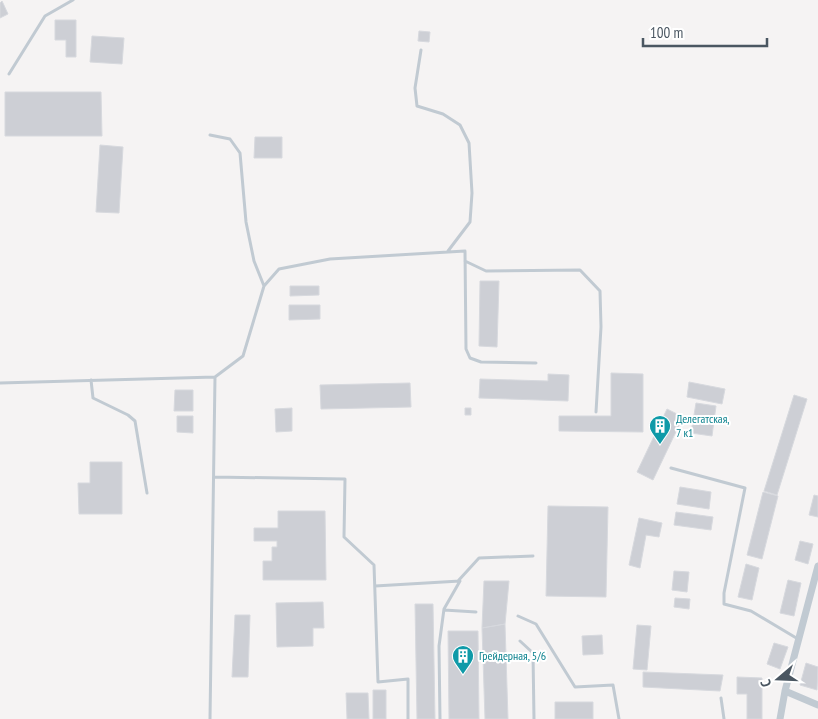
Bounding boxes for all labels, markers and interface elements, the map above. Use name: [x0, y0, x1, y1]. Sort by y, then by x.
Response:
scale bar: [643, 15, 767, 47]
text: 100 m: [650, 23, 683, 42]
place label: Делегатская, 7 к1: [676, 411, 730, 440]
building icon: Делегатская, 7 к1: [648, 414, 672, 445]
building icon: Грейдерная, 5/6: [451, 644, 475, 675]
place label: Грейдерная, 5/6: [479, 648, 546, 663]
north arrow: [753, 654, 803, 704]
text: С: [756, 677, 775, 689]

